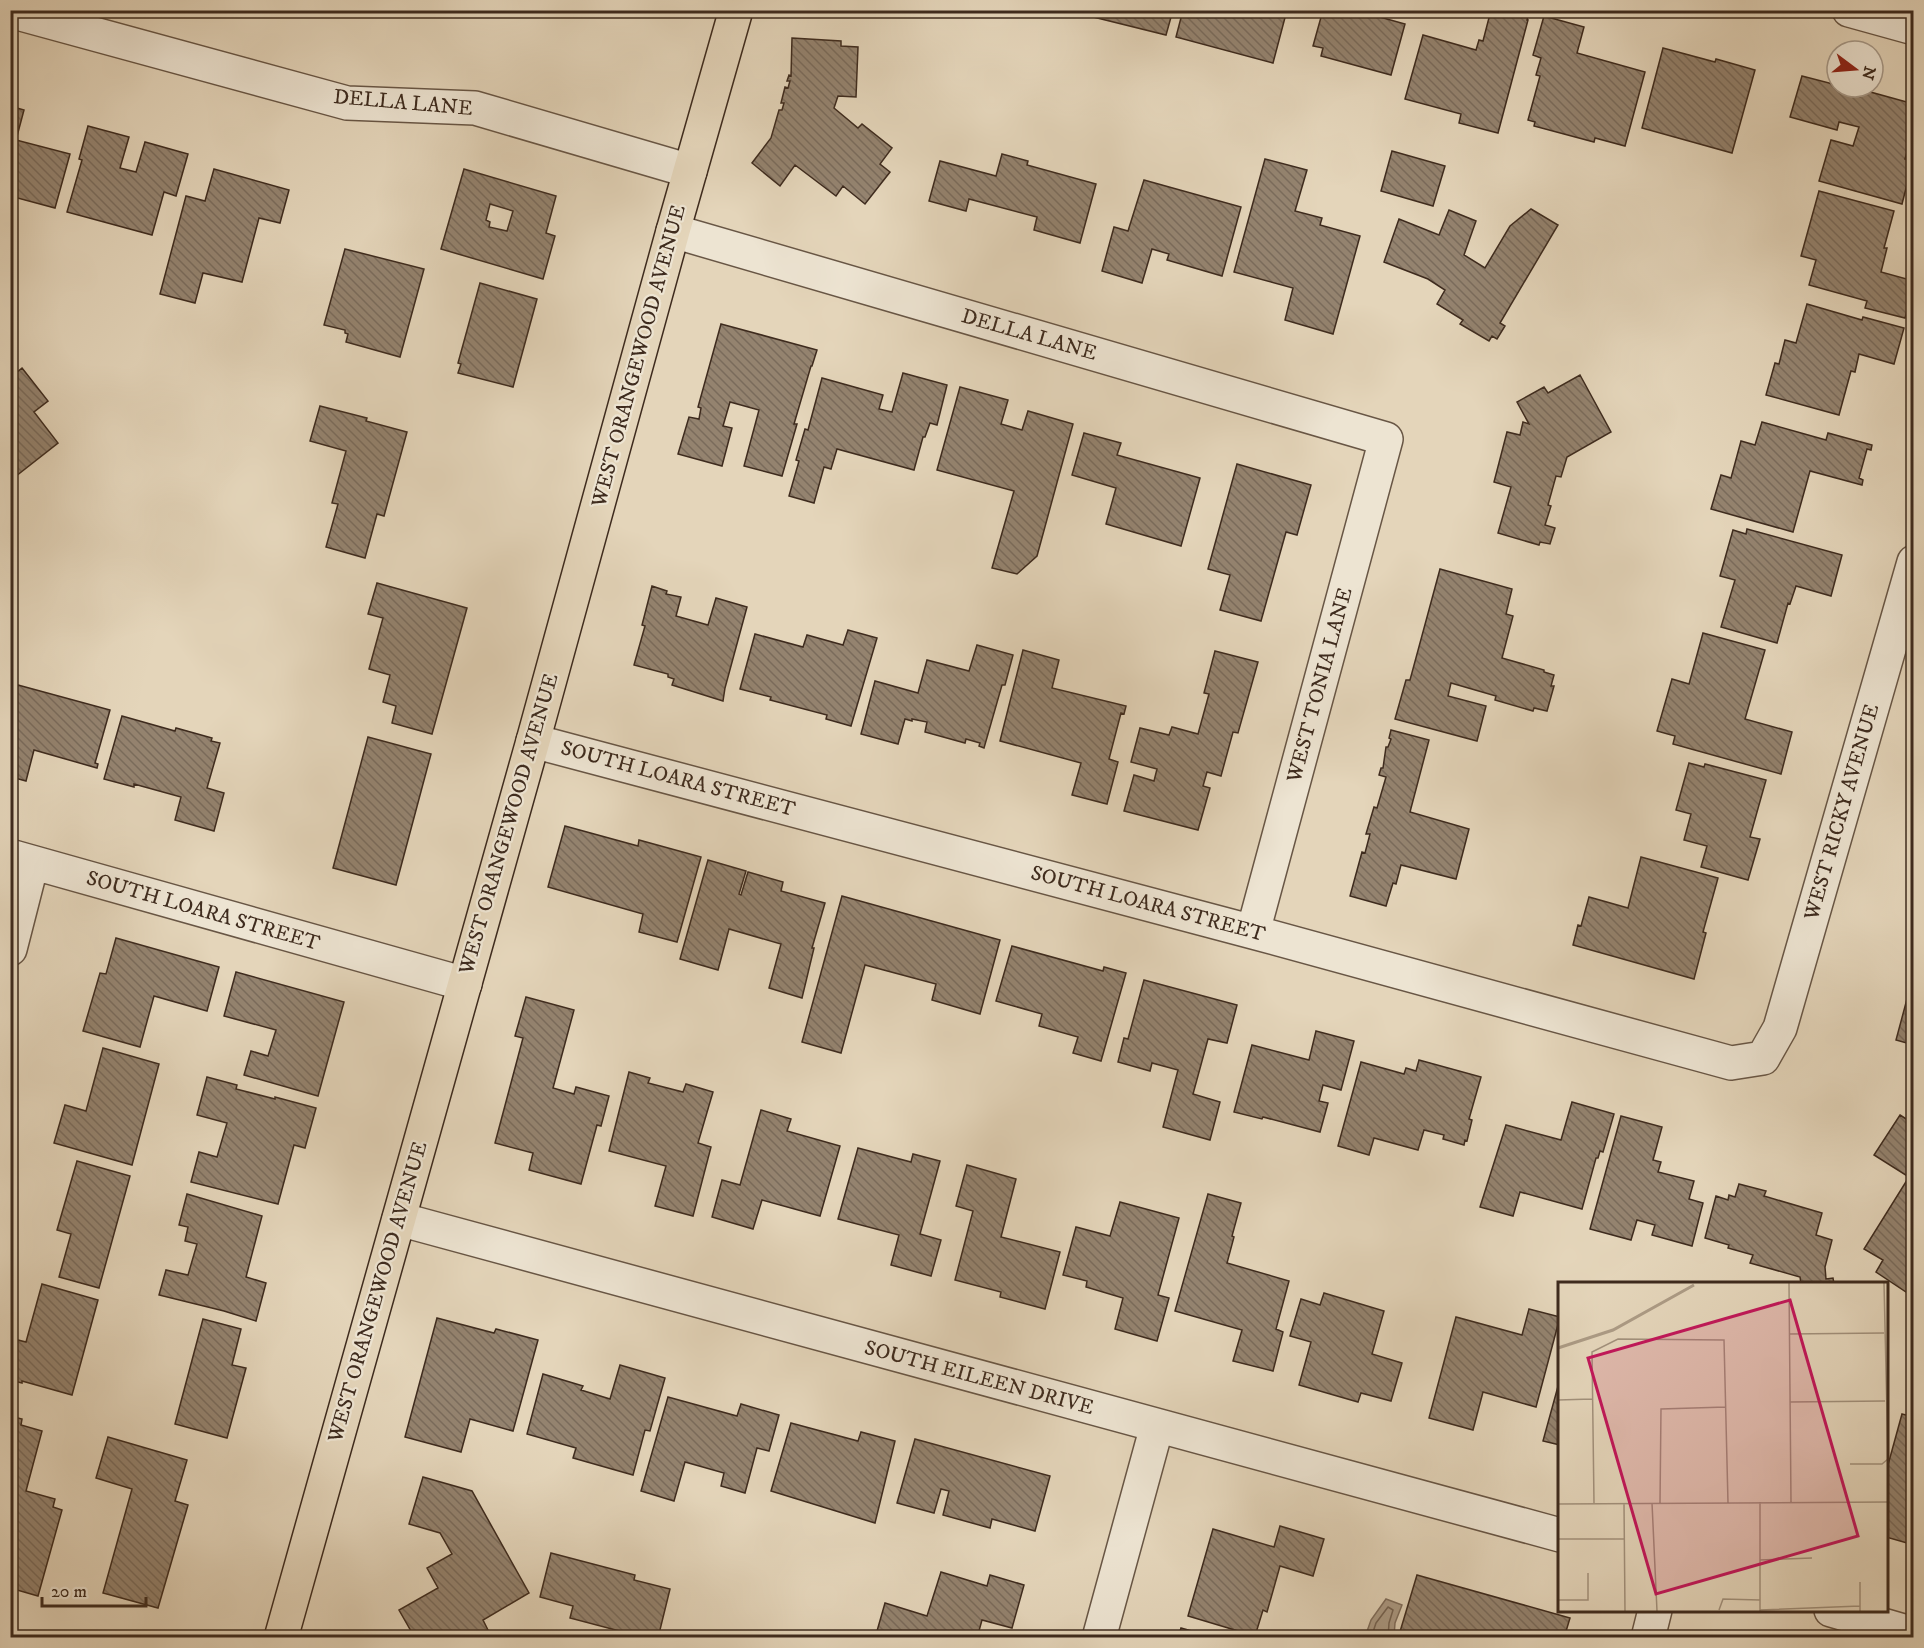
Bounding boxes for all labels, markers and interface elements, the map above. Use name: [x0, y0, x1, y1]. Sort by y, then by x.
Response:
north arrow: [1825, 39, 1885, 99]
text: N: [1857, 64, 1880, 82]
street label: DELLA LANE: [332, 84, 474, 122]
street label: WEST ORANGEWOOD AVENUE: [586, 202, 692, 511]
street label: DELLA LANE: [958, 303, 1100, 367]
street label: WEST TONIA LANE: [1281, 585, 1359, 786]
street label: WEST ORANGEWOOD AVENUE: [453, 670, 565, 979]
street label: WEST RICKY AVENUE: [1798, 701, 1885, 924]
street label: SOUTH LOARA STREET: [558, 735, 798, 823]
street label: SOUTH LOARA STREET: [1028, 860, 1268, 948]
street label: SOUTH LOARA STREET: [83, 865, 323, 957]
street label: WEST ORANGEWOOD AVENUE: [322, 1138, 434, 1447]
inset map: [1558, 1282, 1888, 1612]
street label: SOUTH EILEEN DRIVE: [861, 1335, 1097, 1421]
scale bar: [42, 1570, 146, 1608]
text: 20 m: [51, 1581, 87, 1603]

